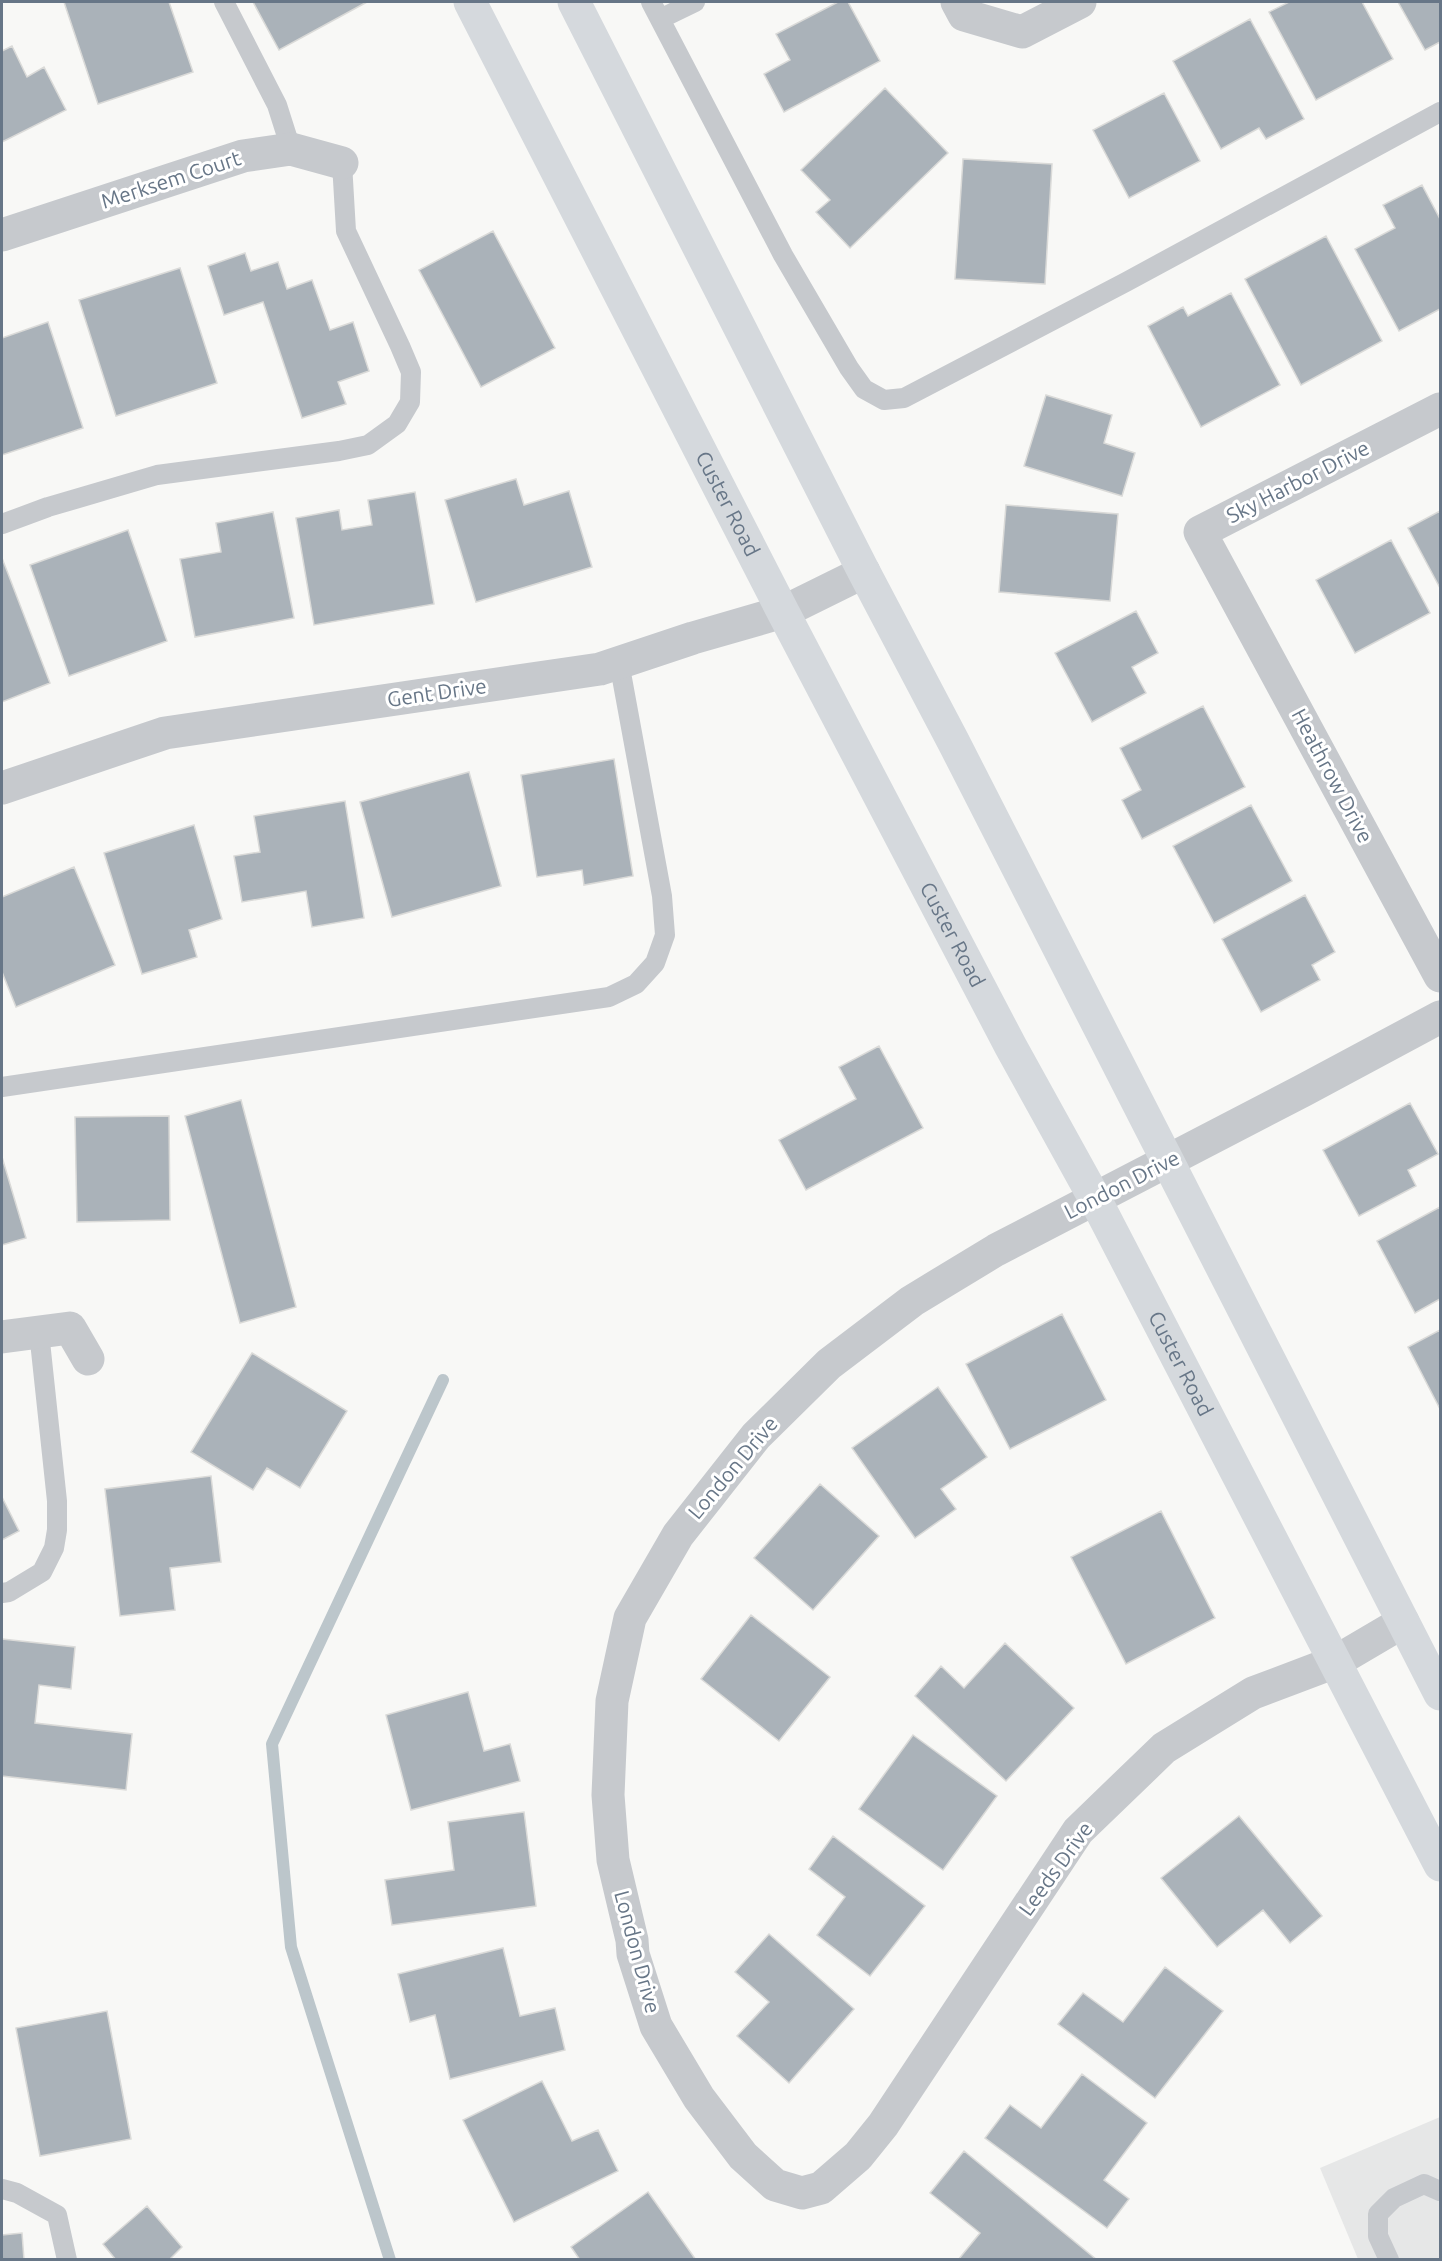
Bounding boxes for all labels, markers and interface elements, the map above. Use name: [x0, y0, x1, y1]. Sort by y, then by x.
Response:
street label: Merksem Court: [98, 145, 244, 213]
street label: Sky Harbor Drive: [1222, 435, 1373, 527]
street label: Custer Road: [691, 447, 765, 560]
street label: Gent Drive: [386, 673, 488, 711]
street label: Heathrow Drive: [1287, 704, 1378, 847]
street label: Custer Road: [916, 878, 990, 991]
street label: London Drive: [1060, 1145, 1183, 1223]
street label: Custer Road: [1144, 1307, 1218, 1420]
street label: London Drive: [683, 1411, 782, 1523]
street label: Leeds Drive: [1013, 1817, 1097, 1920]
street label: London Drive: [610, 1888, 666, 2016]

